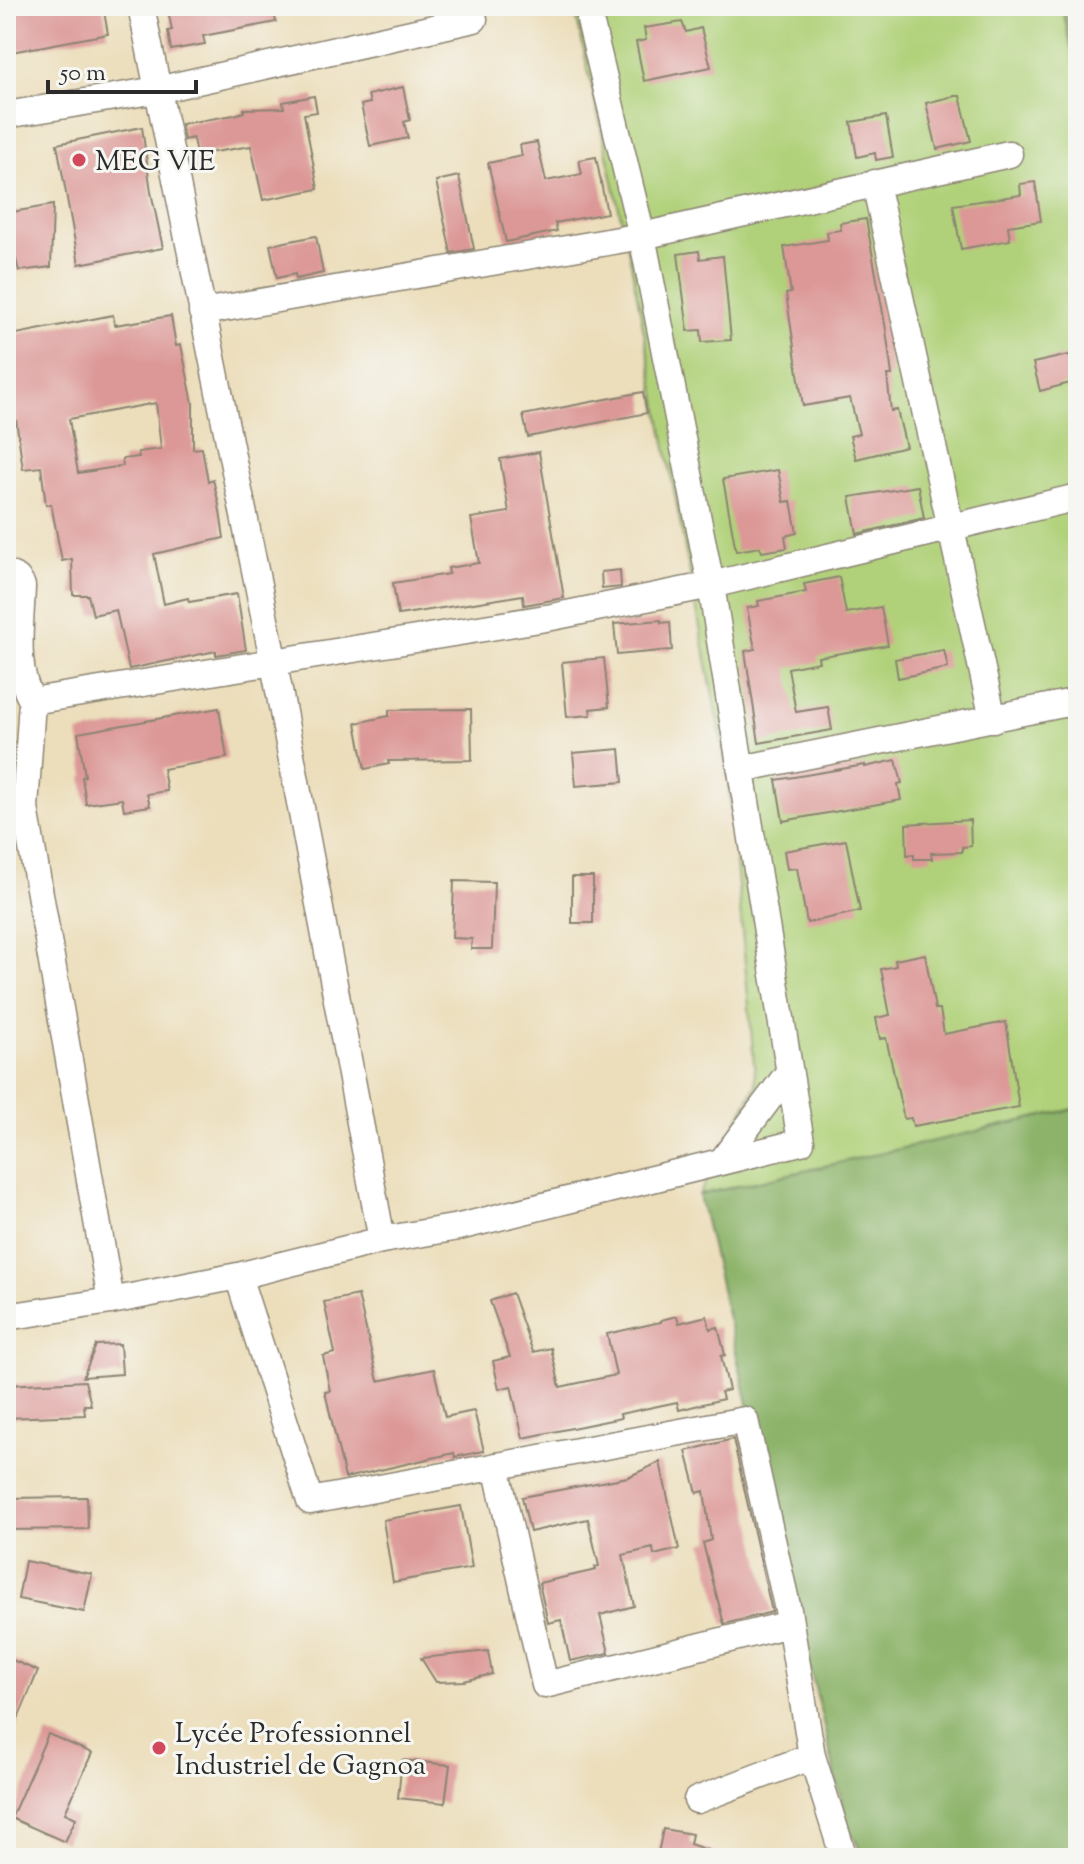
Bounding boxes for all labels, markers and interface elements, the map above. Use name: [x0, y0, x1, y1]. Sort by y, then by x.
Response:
scale bar: [48, 44, 196, 94]
text: 50 m: [58, 57, 106, 91]
place label: MEG VIE: [95, 143, 215, 183]
marker: MEG VIE: [70, 151, 88, 169]
place label: Lycée Professionnel Industriel de Gagnoa: [175, 1715, 426, 1787]
marker: Lycée Professionnel Industriel de Gagnoa: [150, 1739, 168, 1757]

